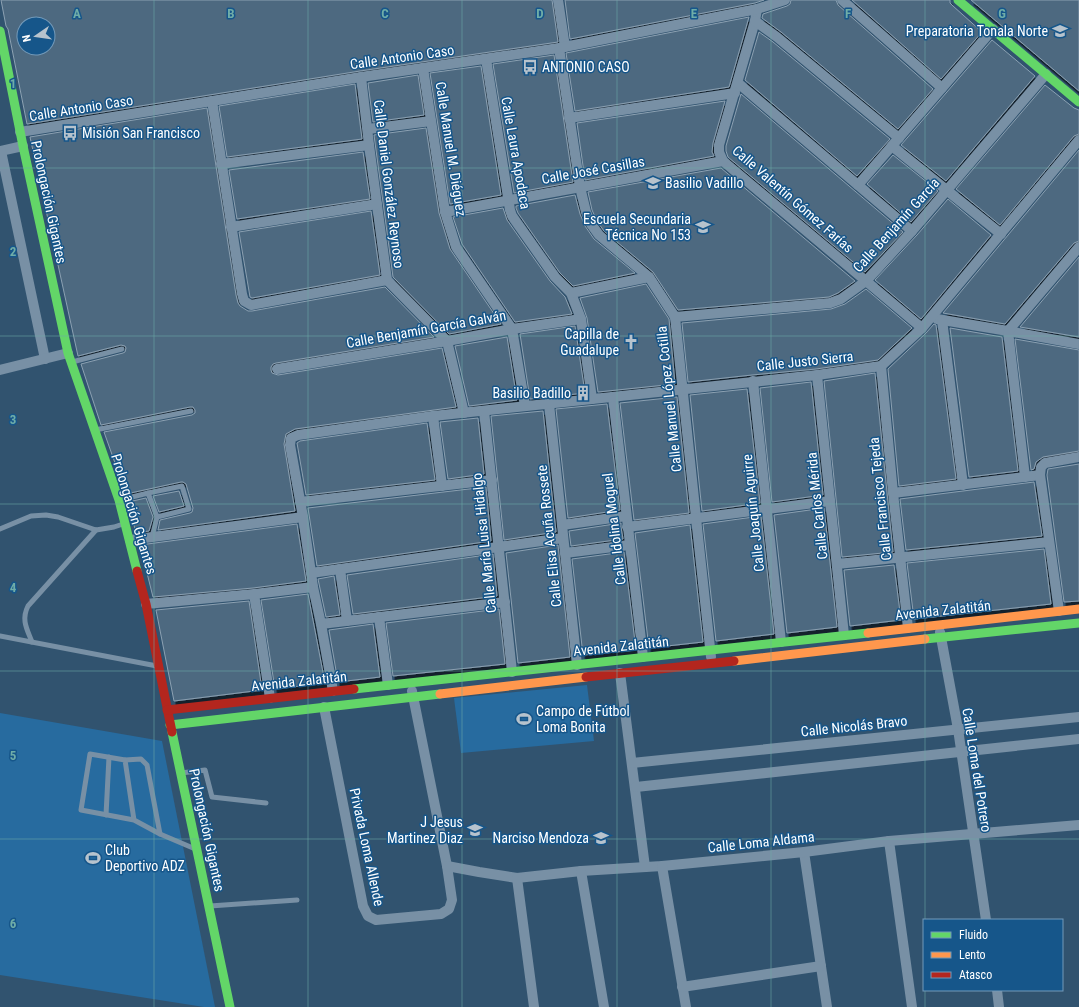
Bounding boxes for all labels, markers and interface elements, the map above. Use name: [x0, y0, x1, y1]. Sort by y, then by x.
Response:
text: A: [73, 6, 81, 21]
text: B: [227, 6, 235, 21]
text: C: [381, 6, 389, 21]
text: D: [536, 6, 544, 21]
text: E: [691, 6, 698, 21]
text: F: [845, 6, 851, 21]
text: G: [998, 6, 1006, 21]
north arrow: [16, 16, 56, 56]
school or university icon: Preparatoria Tonala Norte: [1051, 22, 1069, 40]
place label: Preparatoria Tonala Norte: [906, 23, 1048, 39]
text: N: [20, 33, 34, 43]
street label: Calle Antonio Caso: [349, 42, 455, 72]
bus stop icon: ANTONIO CASO: [521, 58, 539, 76]
place label: ANTONIO CASO: [542, 59, 630, 75]
text: 1: [10, 76, 16, 91]
street label: Calle Manuel M. Diéguez: [432, 80, 470, 218]
street label: Calle Antonio Caso: [28, 92, 134, 124]
street label: Calle Laura Apodaca: [498, 96, 534, 210]
street label: Calle Daniel González Reynoso: [371, 99, 407, 269]
bus stop icon: Misión San Francisco: [61, 124, 79, 142]
place label: Misión San Francisco: [82, 125, 200, 141]
street label: Prolongación Gigantes: [28, 139, 70, 265]
street label: Calle Valentín Gómez Farías: [729, 142, 857, 256]
street label: Calle José Casillas: [540, 153, 646, 187]
school or university icon: Basilio Vadillo: [644, 174, 662, 192]
place label: Basilio Vadillo: [665, 175, 743, 191]
street label: Calle Benjamín García: [850, 175, 942, 275]
place label: Escuela Secundaria Técnica No 153: [583, 211, 691, 243]
school or university icon: Escuela Secundaria Técnica No 153: [694, 218, 712, 236]
text: 2: [10, 244, 17, 259]
street label: Calle Benjamín García Galván: [345, 307, 507, 351]
street label: Calle Manuel López Cotilla: [653, 325, 685, 473]
place label: Capilla de Guadalupe: [560, 326, 619, 358]
church icon: Capilla de Guadalupe: [622, 333, 640, 351]
street label: Calle Justo Sierra: [756, 348, 854, 374]
building icon: Basilio Badillo: [574, 384, 592, 402]
place label: Basilio Badillo: [492, 385, 571, 401]
text: 3: [10, 412, 16, 427]
street label: Calle Francisco Tejeda: [866, 437, 894, 561]
street label: Prolongación Gigantes: [108, 452, 160, 576]
street label: Calle Carlos Mérida: [803, 452, 831, 560]
street label: Calle Joaquín Aguirre: [739, 453, 767, 573]
street label: Calle Elisa Acuña Rossete: [534, 464, 564, 608]
street label: Calle María Luisa Hidalgo: [469, 472, 499, 614]
street label: Calle Idolina Moguel: [599, 472, 629, 586]
text: 4: [10, 580, 17, 595]
street label: Avenida Zalatitán: [894, 597, 992, 623]
street label: Avenida Zalatitán: [572, 633, 670, 659]
street label: Avenida Zalatitán: [250, 668, 348, 694]
place label: Campo de Fútbol Loma Bonita: [536, 703, 630, 735]
street label: Calle Loma del Potrero: [959, 707, 995, 833]
sports icon: Campo de Fútbol Loma Bonita: [515, 710, 533, 728]
street label: Calle Nicolás Bravo: [800, 712, 908, 740]
text: 5: [10, 748, 17, 763]
street label: Prolongación Gigantes: [186, 767, 228, 893]
street label: Privada Loma Allende: [347, 787, 387, 908]
place label: J Jesus Martinez Diaz: [387, 814, 463, 846]
school or university icon: J Jesus Martinez Diaz: [466, 821, 484, 839]
street label: Calle Loma Aldama: [707, 828, 815, 856]
school or university icon: Narciso Mendoza: [592, 829, 610, 847]
place label: Narciso Mendoza: [493, 830, 589, 846]
place label: Club Deportivo ADZ: [105, 842, 185, 874]
sports icon: Club Deportivo ADZ: [84, 849, 102, 867]
text: 6: [10, 916, 17, 931]
legend: [923, 919, 1063, 991]
text: Fluido: [959, 928, 988, 942]
text: Lento: [959, 948, 986, 962]
text: Atasco: [959, 968, 992, 982]

